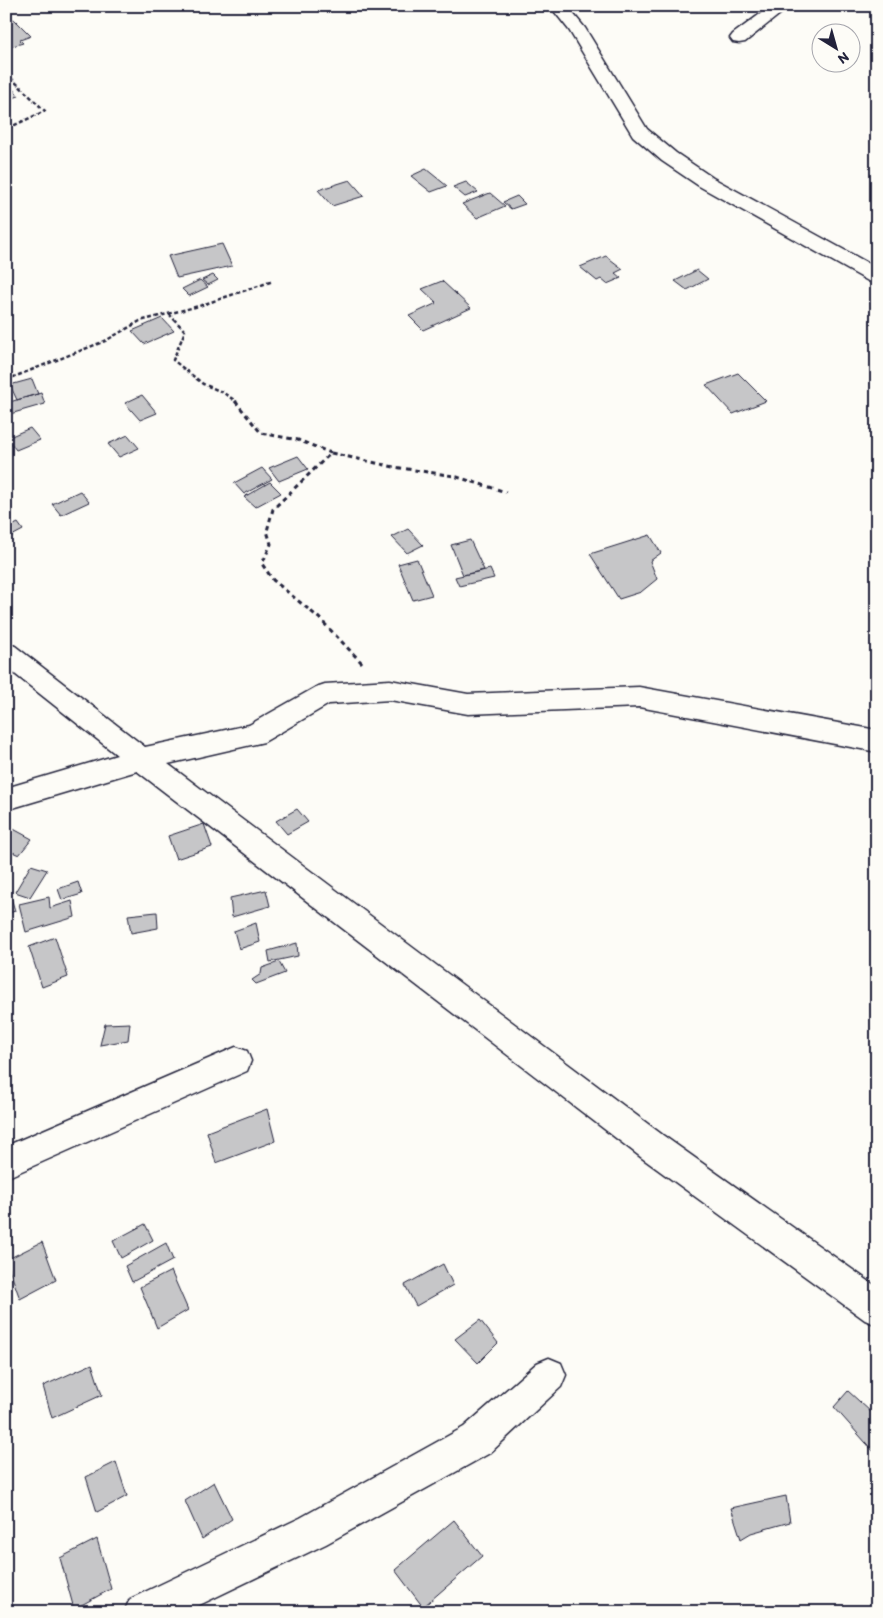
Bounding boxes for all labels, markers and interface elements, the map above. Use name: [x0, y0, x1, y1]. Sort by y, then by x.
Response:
north arrow: [810, 22, 860, 72]
text: N: [835, 48, 852, 68]

